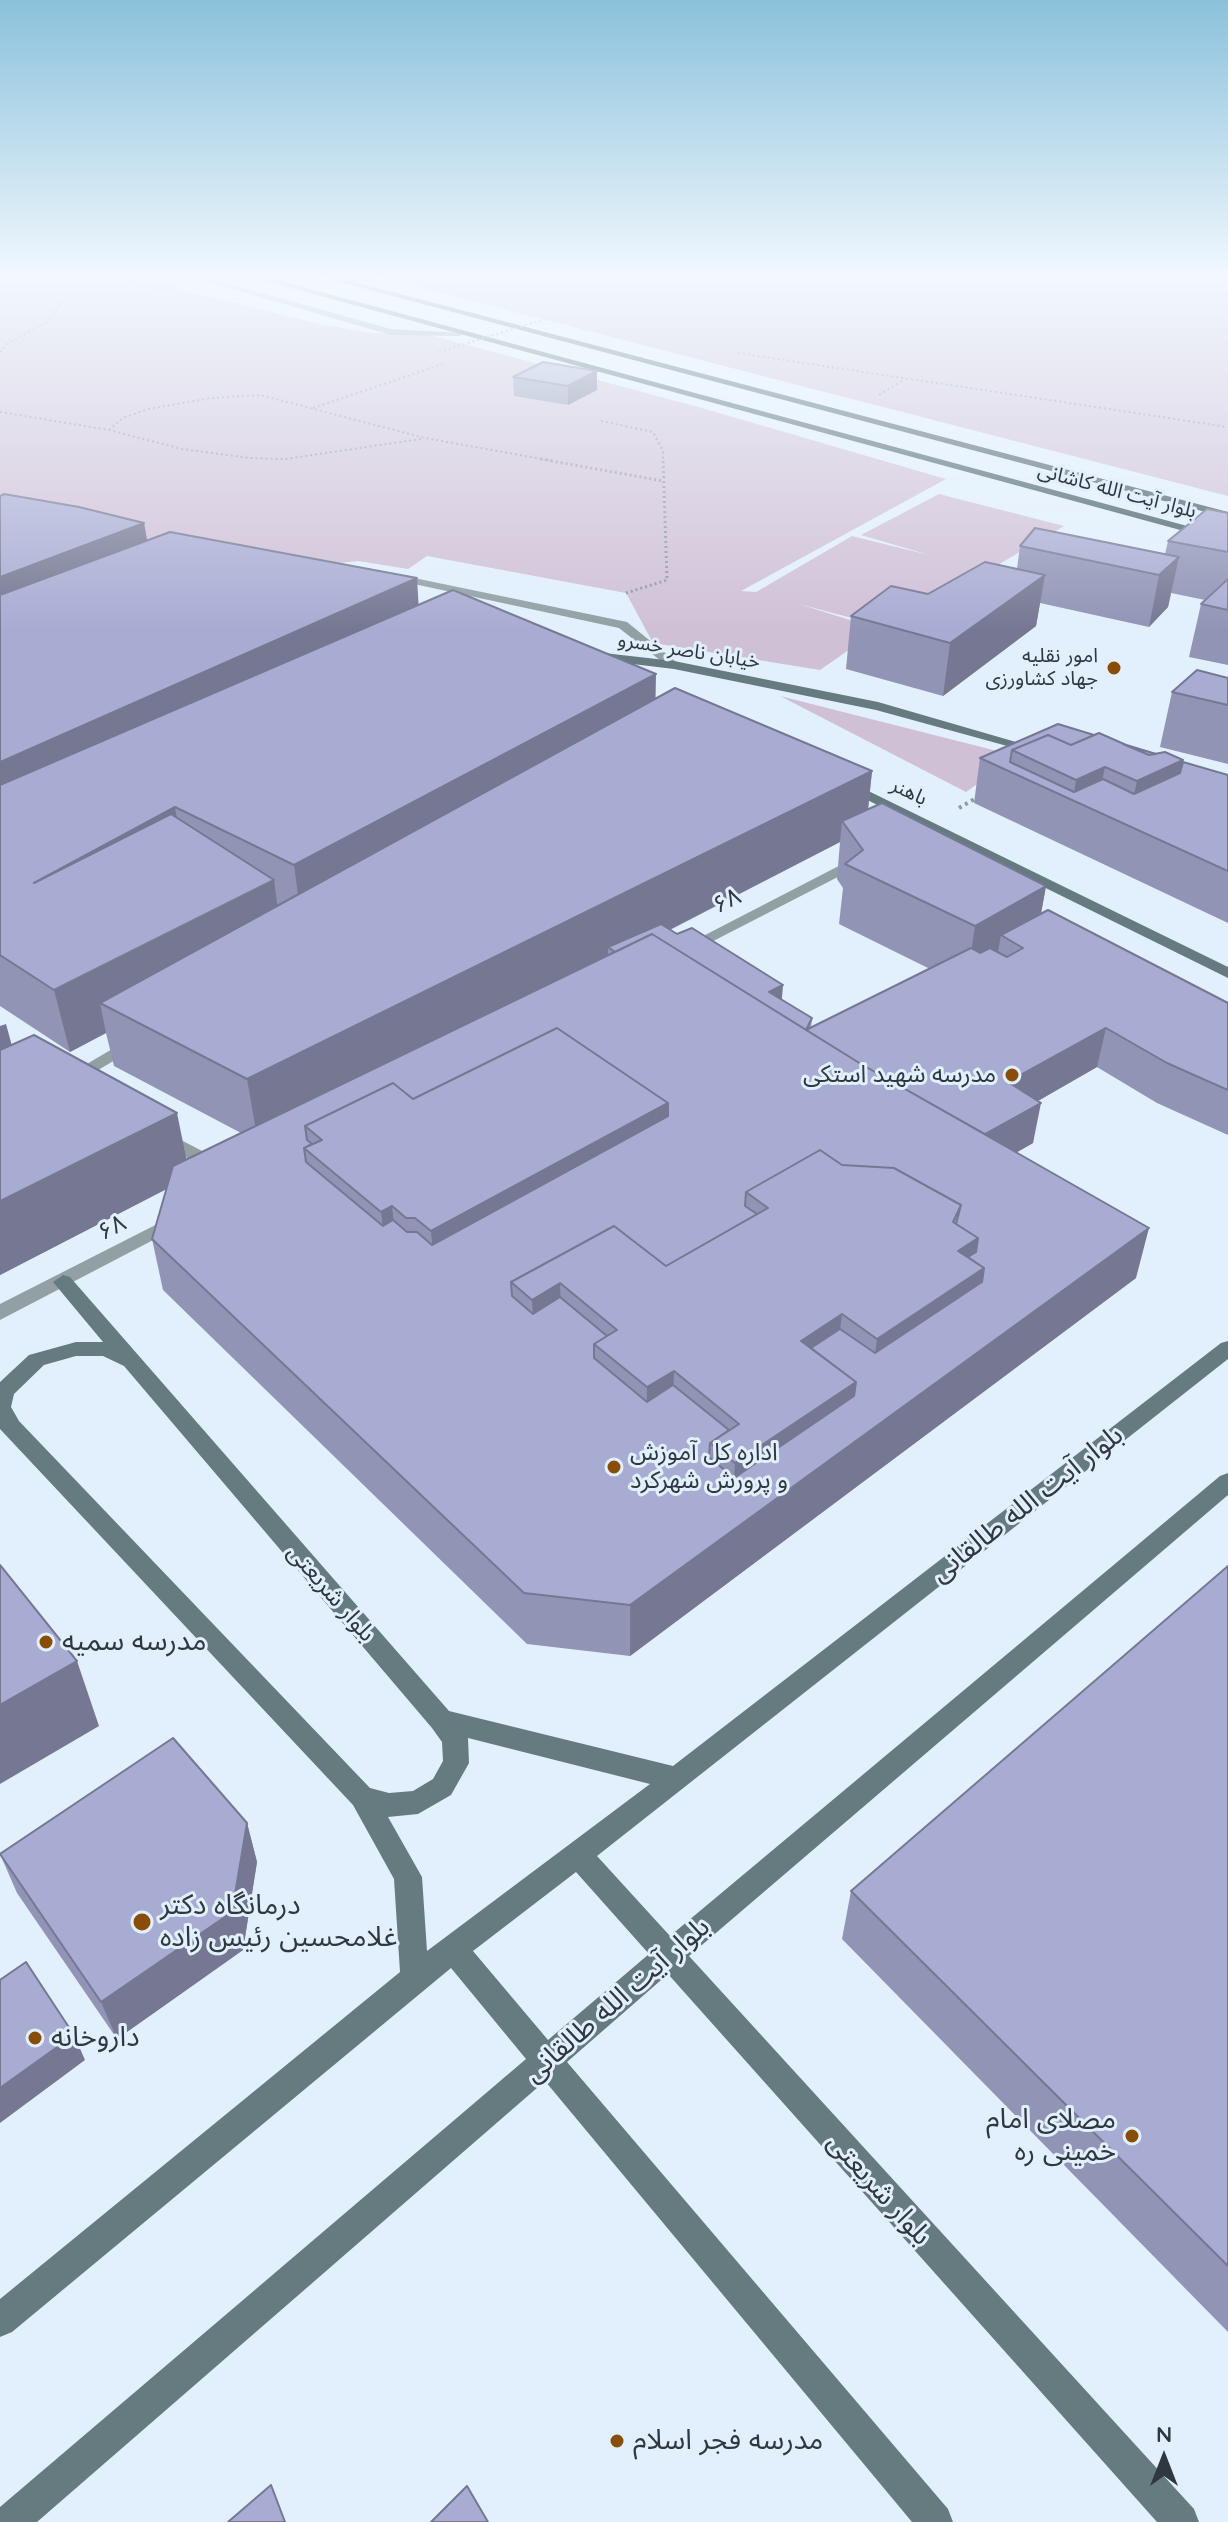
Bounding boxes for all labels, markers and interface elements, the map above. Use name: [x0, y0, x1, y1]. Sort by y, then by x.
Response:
street label: بلوار آیت الله کاشانی: [1035, 458, 1199, 524]
street label: خیابان ناصر خسرو: [616, 628, 762, 674]
place label: امور نقلیه جهاد کشاورزی: [985, 644, 1098, 691]
marker: امور نقلیه جهاد کشاورزی: [1105, 659, 1123, 677]
street label: باهنر: [887, 773, 931, 811]
street label: ۶۸: [708, 882, 746, 920]
place label: مدرسه شهید استکی: [803, 1061, 996, 1089]
marker: مدرسه شهید استکی: [1003, 1066, 1021, 1084]
street label: ۶۸: [93, 1209, 131, 1247]
street label: بلوار آیت الله طالقانی: [924, 1418, 1130, 1590]
place label: اداره کل آموزش و پرورش شهرکرد: [630, 1439, 788, 1495]
marker: اداره کل آموزش و پرورش شهرکرد: [605, 1458, 623, 1476]
street label: بلوار شریعتی: [281, 1538, 381, 1648]
place label: مدرسه سمیه: [62, 1625, 206, 1659]
marker: مدرسه سمیه: [37, 1633, 55, 1651]
place label: درمانگاه دکتر غلامحسین رئیس زاده: [160, 1889, 397, 1955]
street label: بلوار آیت الله طالقانی: [517, 1910, 717, 2090]
marker: درمانگاه دکتر غلامحسین رئیس زاده: [131, 1911, 153, 1933]
place label: داروخانه: [51, 2021, 140, 2055]
marker: داروخانه: [26, 2029, 44, 2047]
place label: مصلای امام خمینی ره: [986, 2103, 1116, 2169]
street label: بلوار شریعتی: [820, 2126, 938, 2252]
marker: مصلای امام خمینی ره: [1123, 2127, 1141, 2145]
north arrow: [1124, 2418, 1204, 2498]
text: N: [1156, 2420, 1172, 2448]
place label: مدرسه فجر اسلام: [633, 2424, 823, 2458]
marker: مدرسه فجر اسلام: [608, 2432, 626, 2450]

